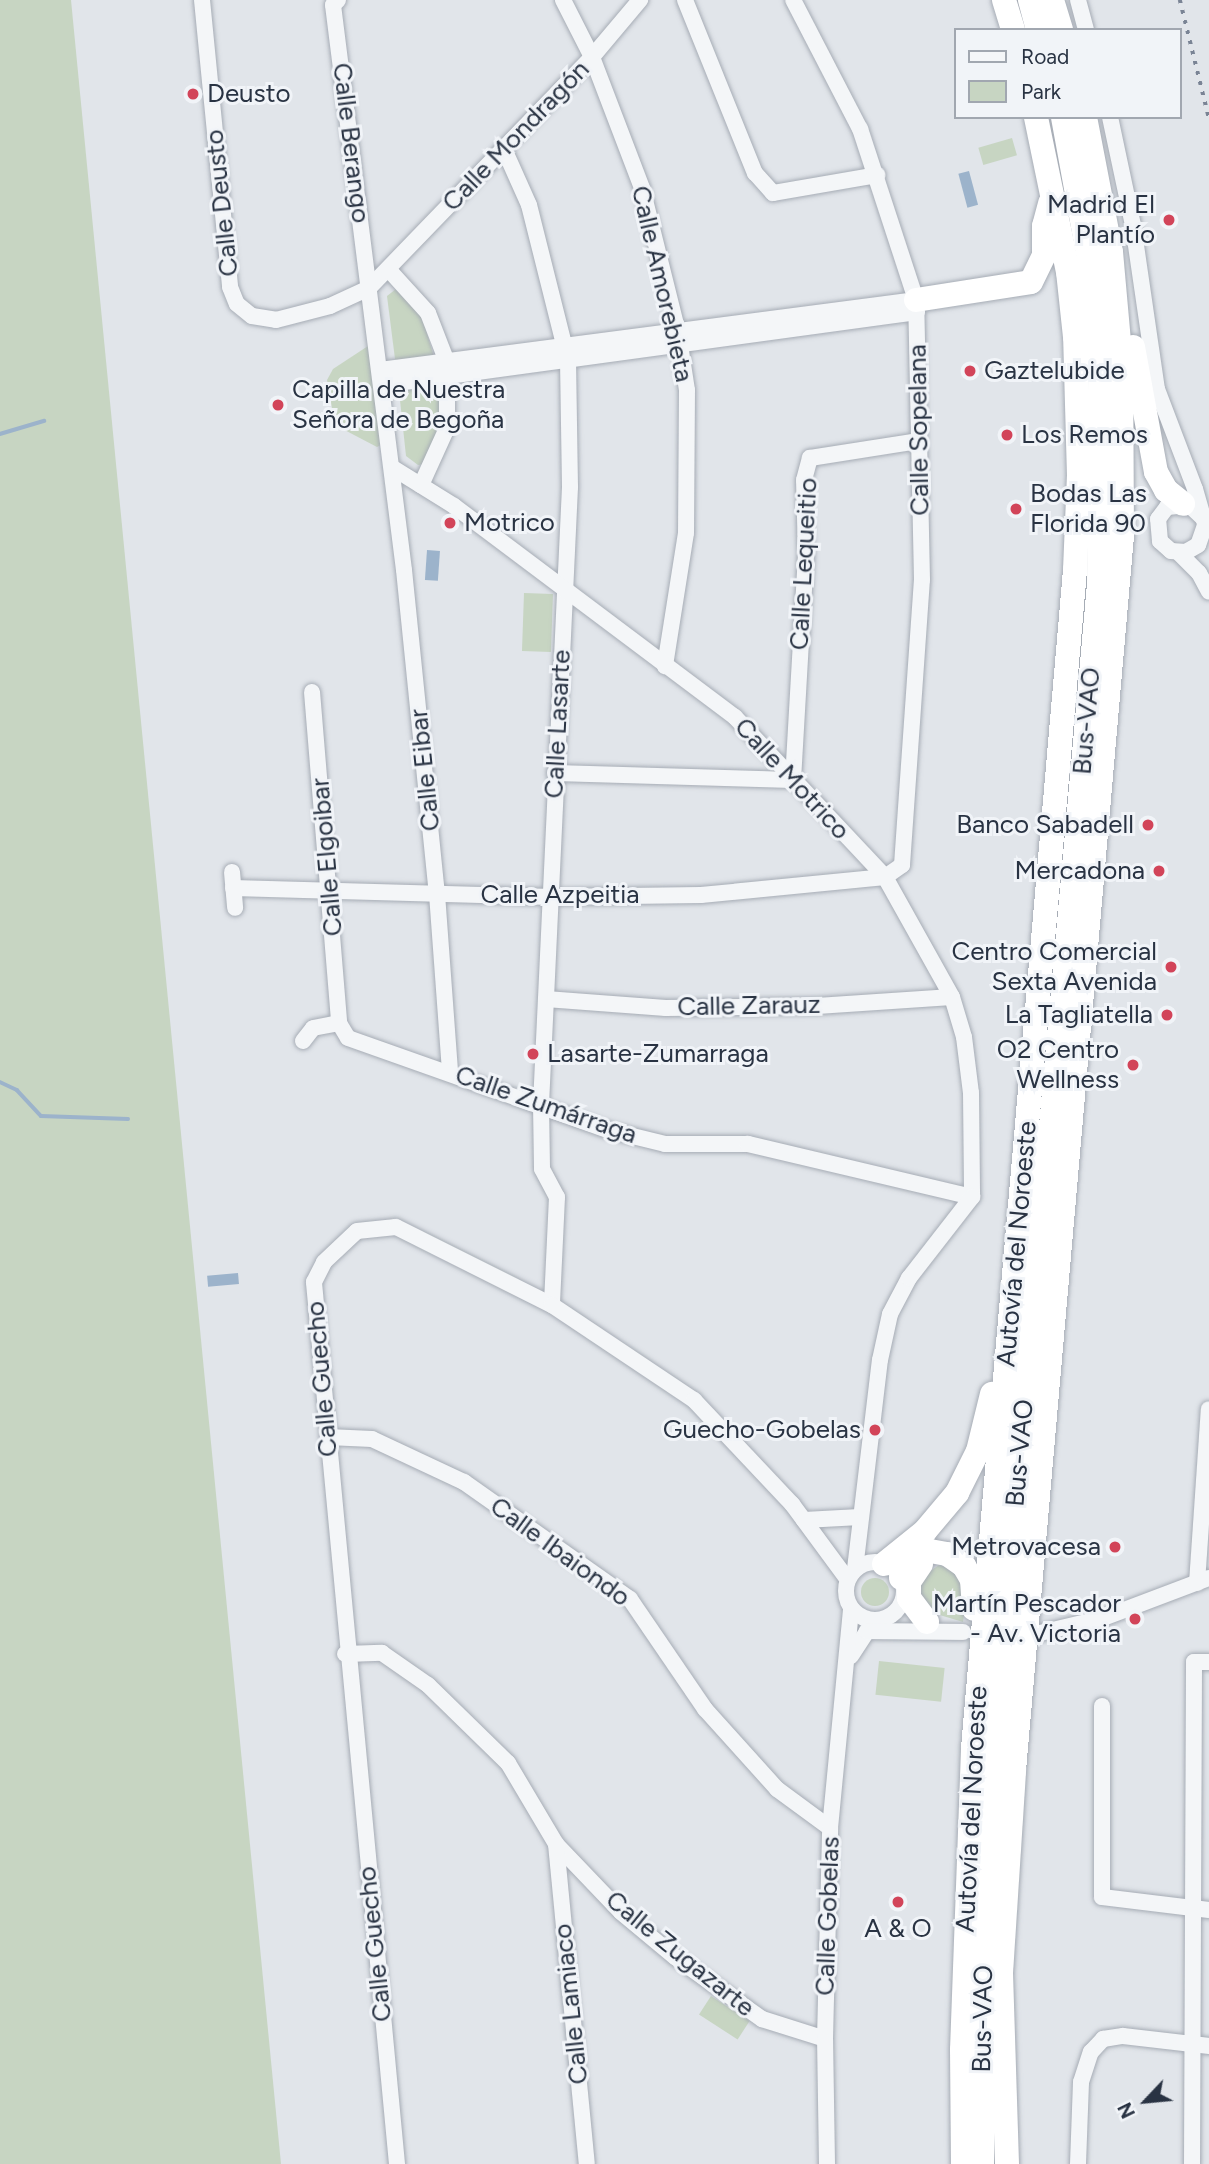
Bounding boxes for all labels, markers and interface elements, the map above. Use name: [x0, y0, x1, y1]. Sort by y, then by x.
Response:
legend: [954, 28, 1181, 119]
text: Road: [1021, 44, 1069, 69]
street label: Calle Mondragón: [436, 54, 596, 218]
street label: Calle Berango: [326, 61, 376, 225]
place label: Deusto: [207, 78, 291, 110]
text: Park: [1021, 79, 1061, 104]
marker: Deusto: [185, 86, 201, 102]
street label: Calle Deusto: [199, 128, 245, 278]
street label: Calle Amorebieta: [624, 183, 700, 385]
place label: Madrid El Plantío: [1047, 189, 1155, 250]
marker: Madrid El Plantío: [1161, 212, 1177, 228]
street label: Calle Sopelana: [902, 344, 936, 516]
place label: Gaztelubide: [984, 355, 1125, 387]
marker: Gaztelubide: [962, 363, 978, 379]
place label: Capilla de Nuestra Señora de Begoña: [292, 374, 505, 436]
marker: Capilla de Nuestra Señora de Begoña: [270, 397, 286, 413]
place label: Los Remos: [1021, 419, 1148, 451]
marker: Los Remos: [999, 427, 1015, 443]
street label: Calle Lequeitio: [784, 477, 824, 651]
place label: Bodas Las Florida 90: [1030, 478, 1147, 540]
marker: Bodas Las Florida 90: [1008, 501, 1024, 517]
place label: Motrico: [464, 507, 555, 539]
marker: Motrico: [442, 515, 458, 531]
street label: Calle Lasarte: [539, 649, 577, 799]
street label: Bus-VAO: [1067, 666, 1107, 776]
street label: Calle Eibar: [403, 707, 447, 833]
street label: Calle Motrico: [728, 712, 856, 846]
street label: Calle Elgoibar: [305, 777, 349, 937]
place label: Banco Sabadell: [956, 809, 1134, 841]
marker: Banco Sabadell: [1140, 817, 1156, 833]
place label: Mercadona: [1015, 855, 1145, 887]
marker: Mercadona: [1151, 863, 1167, 879]
street label: Calle Azpeitia: [480, 879, 640, 911]
place label: Centro Comercial Sexta Avenida: [951, 936, 1157, 998]
marker: Centro Comercial Sexta Avenida: [1163, 959, 1179, 975]
street label: Calle Zarauz: [677, 989, 821, 1023]
place label: La Tagliatella: [1005, 999, 1153, 1031]
marker: La Tagliatella: [1159, 1007, 1175, 1023]
place label: O2 Centro Wellness: [997, 1034, 1119, 1096]
place label: Lasarte-Zumarraga: [547, 1038, 769, 1070]
marker: Lasarte-Zumarraga: [525, 1046, 541, 1062]
marker: O2 Centro Wellness: [1125, 1057, 1141, 1073]
street label: Calle Zumárraga: [451, 1059, 641, 1151]
street label: Autovía del Noroeste: [991, 1120, 1043, 1368]
street label: Calle Guecho: [300, 1300, 344, 1458]
street label: Bus-VAO: [1000, 1398, 1040, 1508]
place label: Guecho-Gobelas: [663, 1414, 861, 1446]
marker: Guecho-Gobelas: [867, 1422, 883, 1438]
street label: Calle Ibaiondo: [484, 1491, 636, 1613]
place label: Metrovacesa: [951, 1531, 1101, 1563]
marker: Metrovacesa: [1107, 1539, 1123, 1555]
place label: Martín Pescador - Av. Victoria: [933, 1588, 1121, 1650]
marker: Martín Pescador - Av. Victoria: [1127, 1611, 1143, 1627]
street label: Autovía del Noroeste: [950, 1685, 994, 1933]
street label: Calle Gobelas: [810, 1836, 846, 1996]
street label: Calle Guecho: [351, 1865, 399, 2023]
street label: Calle Zugazarte: [599, 1884, 761, 2024]
marker: A & O: [890, 1894, 906, 1910]
place label: A & O: [864, 1913, 932, 1945]
street label: Calle Lamiaco: [547, 1922, 595, 2086]
street label: Bus-VAO: [966, 1965, 1000, 2073]
north arrow: [1111, 2066, 1181, 2136]
text: N: [1113, 2099, 1140, 2122]

